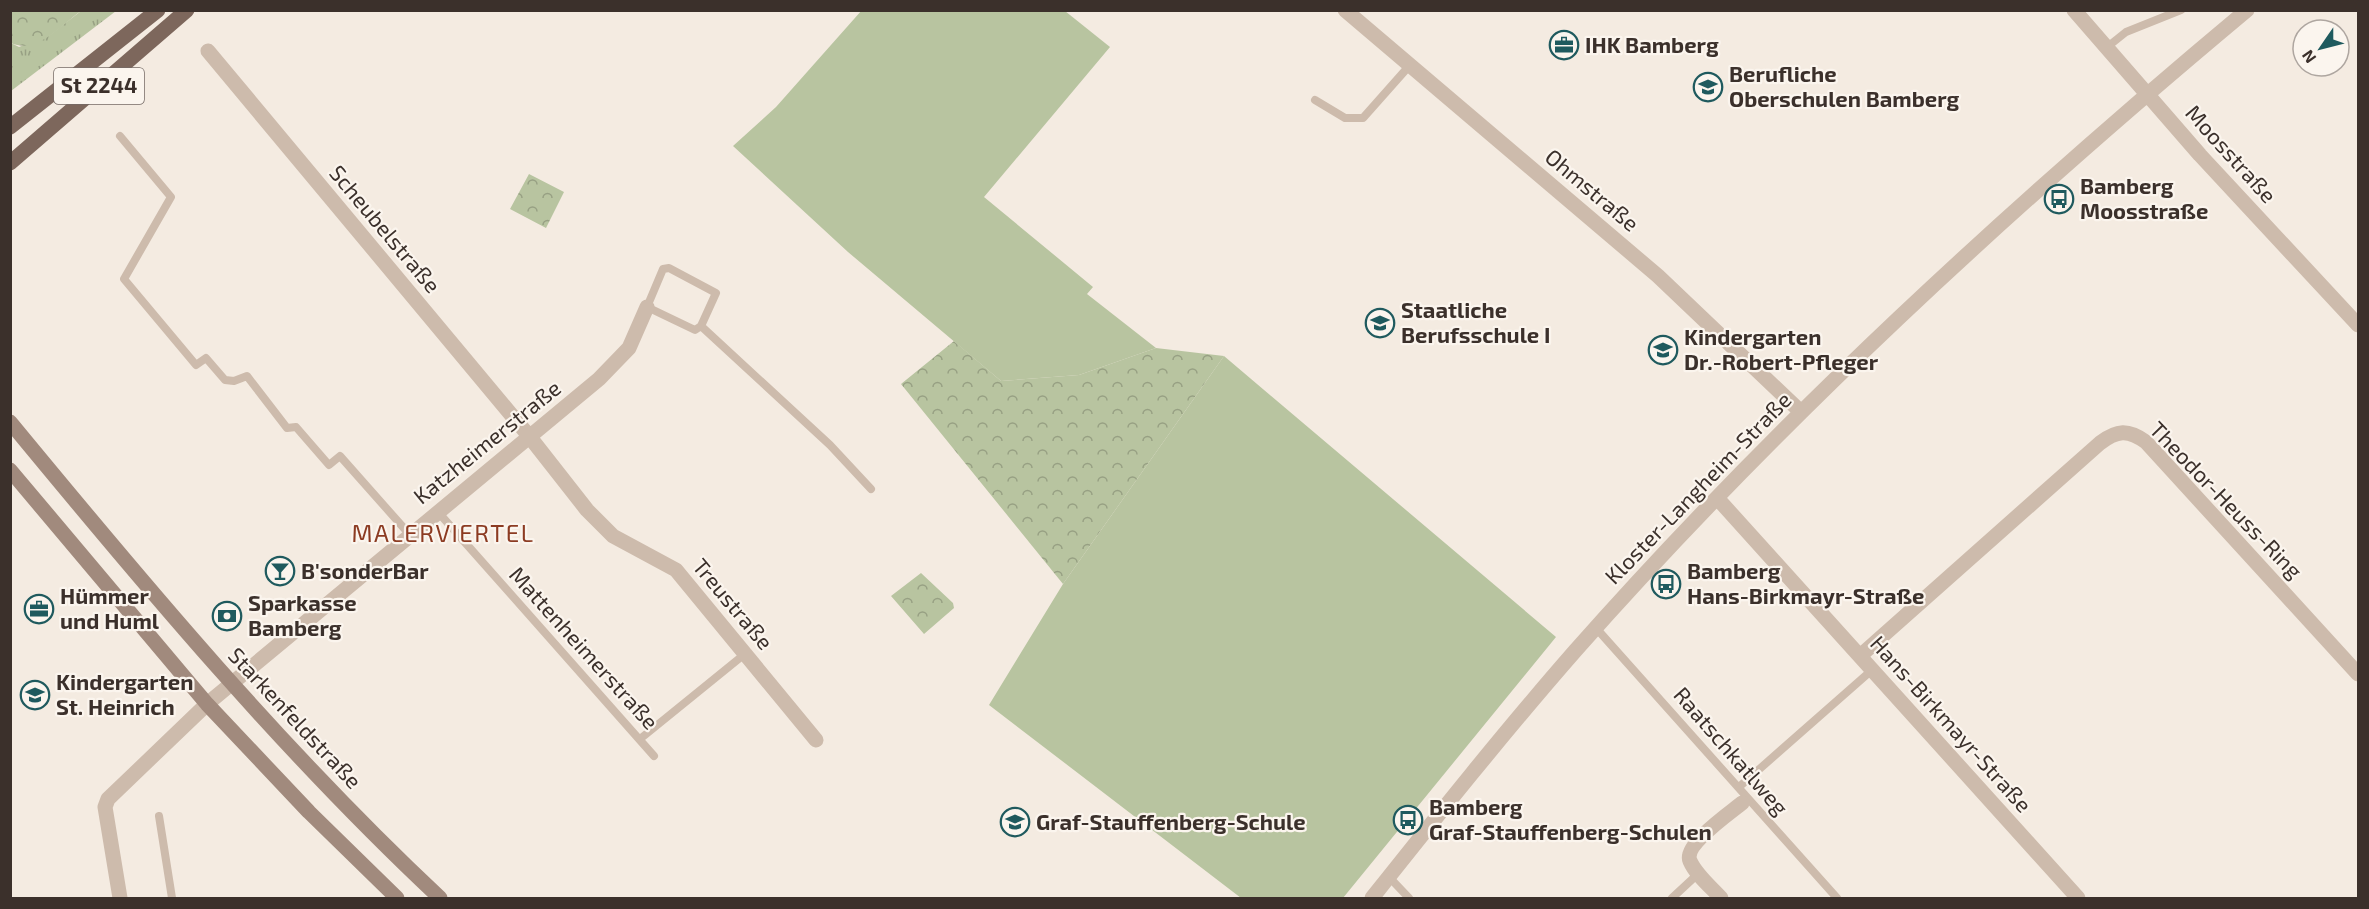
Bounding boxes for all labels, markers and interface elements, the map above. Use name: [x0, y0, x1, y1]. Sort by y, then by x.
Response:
north arrow: [2291, 18, 2351, 78]
office icon: IHK Bamberg: [1548, 29, 1580, 61]
place label: IHK Bamberg: [1585, 31, 1719, 57]
text: N: [2297, 47, 2319, 67]
place label: Berufliche Oberschulen Bamberg: [1729, 60, 1960, 111]
road number: St 2244: [54, 68, 144, 104]
school or university icon: Berufliche Oberschulen Bamberg: [1692, 71, 1724, 103]
street label: Moosstraße: [2181, 99, 2282, 208]
street label: Ohmstraße: [1541, 143, 1645, 236]
street label: Scheubelstraße: [325, 159, 447, 297]
place label: Bamberg Moosstraße: [2080, 172, 2208, 223]
bus stop icon: Bamberg Moosstraße: [2043, 183, 2075, 215]
place label: Staatliche Berufsschule I: [1401, 296, 1550, 347]
school or university icon: Staatliche Berufsschule I: [1364, 307, 1396, 339]
place label: Kindergarten Dr.-Robert-Pfleger: [1684, 323, 1879, 374]
school or university icon: Kindergarten Dr.-Robert-Pfleger: [1647, 334, 1679, 366]
street label: Katzheimerstraße: [408, 374, 565, 509]
street label: Kloster-Langheim-Straße: [1599, 386, 1796, 589]
street label: Theodor-Heuss-Ring: [2145, 415, 2308, 583]
district label: MALERVIERTEL: [351, 518, 535, 547]
street label: Treustraße: [688, 553, 779, 654]
bar icon: B'sonderBar: [264, 555, 296, 587]
place label: B'sonderBar: [301, 557, 429, 583]
place label: Bamberg Hans-Birkmayr-Straße: [1687, 557, 1924, 609]
street label: Mattenheimerstraße: [505, 561, 665, 734]
bus stop icon: Bamberg Hans-Birkmayr-Straße: [1650, 568, 1682, 600]
place label: Hümmer und Huml: [60, 582, 160, 633]
place label: Sparkasse Bamberg: [248, 589, 357, 640]
office icon: Hümmer und Huml: [23, 593, 55, 625]
bank icon: Sparkasse Bamberg: [211, 600, 243, 632]
street label: Hans-Birkmayr-Straße: [1866, 630, 2038, 817]
street label: Starkenfeldstraße: [224, 641, 368, 793]
place label: Kindergarten St. Heinrich: [56, 668, 193, 719]
school or university icon: Kindergarten St. Heinrich: [19, 679, 51, 711]
street label: Raatschkatlweg: [1669, 681, 1794, 820]
place label: Bamberg Graf-Stauffenberg-Schulen: [1429, 793, 1712, 844]
bus stop icon: Bamberg Graf-Stauffenberg-Schulen: [1392, 804, 1424, 836]
school or university icon: Graf-Stauffenberg-Schule: [999, 806, 1031, 838]
place label: Graf-Stauffenberg-Schule: [1036, 808, 1306, 834]

